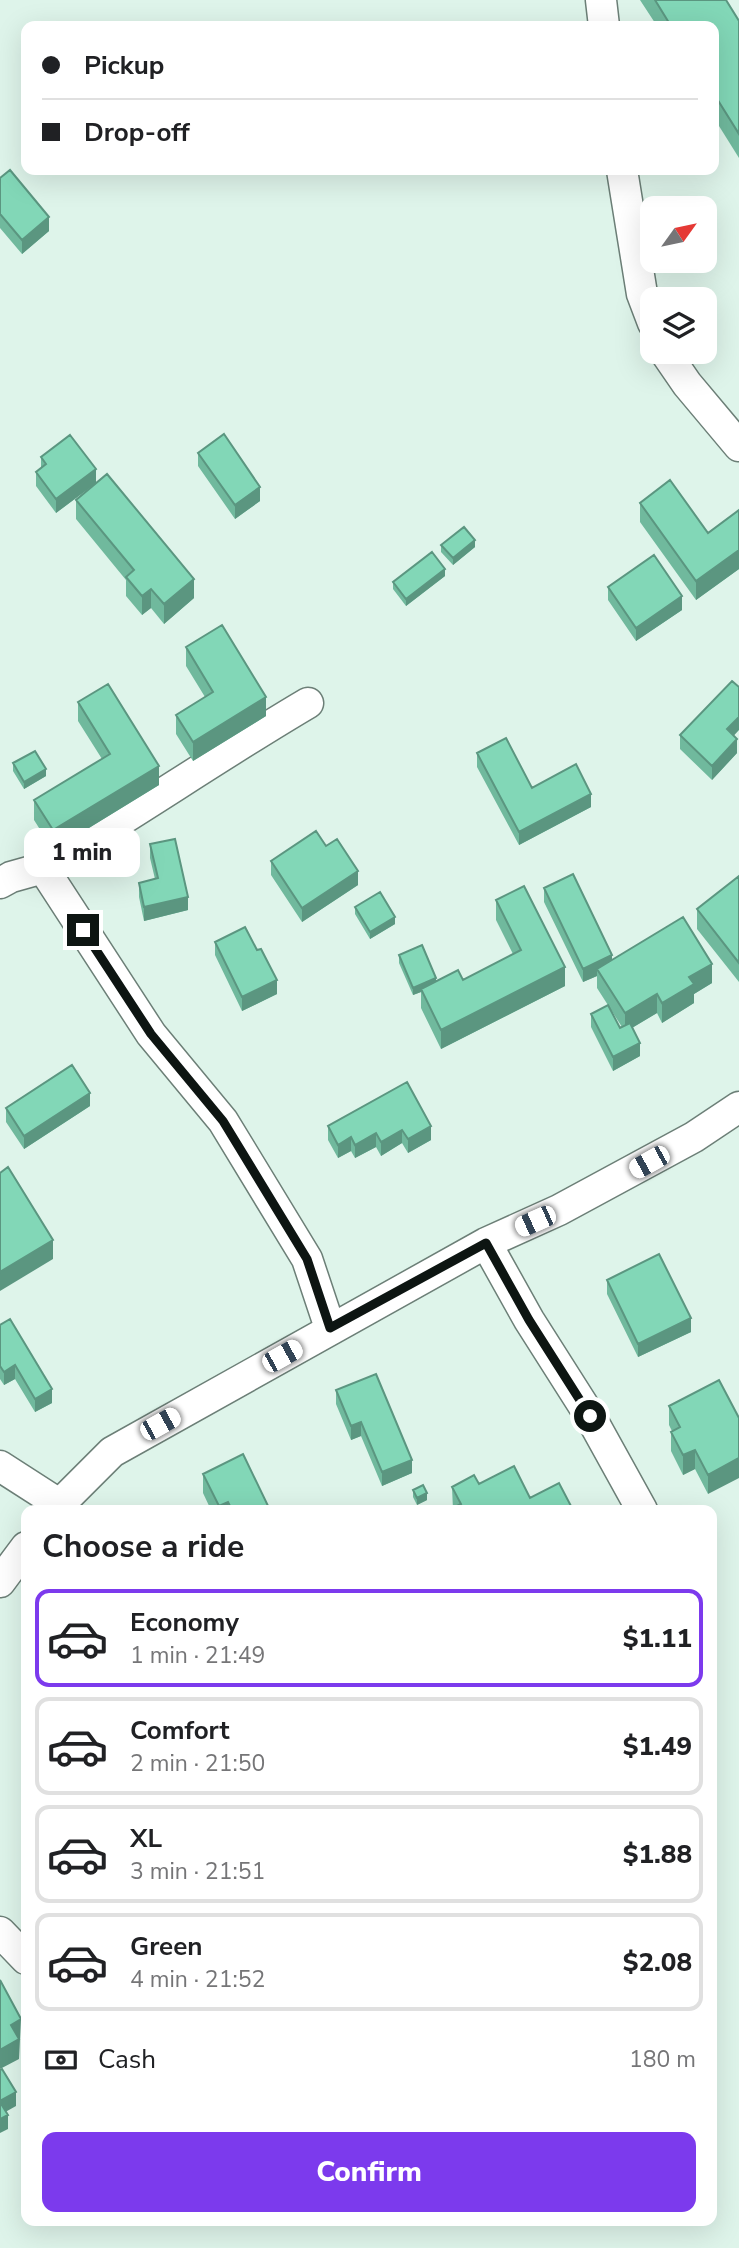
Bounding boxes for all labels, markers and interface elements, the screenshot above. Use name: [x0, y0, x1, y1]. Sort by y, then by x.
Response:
text: Pickup: [84, 48, 164, 83]
text: Drop-off: [84, 115, 190, 150]
north arrow: [640, 196, 718, 273]
map controls: [640, 196, 717, 364]
button: layers: [640, 287, 717, 364]
callout: 1 min: [25, 828, 141, 878]
text: 1 min: [52, 837, 112, 868]
route end: [67, 914, 99, 946]
car: [626, 1143, 673, 1181]
car: [512, 1203, 559, 1239]
car: [259, 1337, 306, 1375]
route start: [574, 1400, 606, 1432]
car: [137, 1405, 184, 1443]
text: Choose a ride: [42, 1525, 244, 1568]
text: Economy: [130, 1605, 239, 1640]
icon: car: [46, 1607, 109, 1670]
text: $1.11: [623, 1621, 692, 1656]
text: 1 min · 21:49: [130, 1640, 265, 1671]
text: Comfort: [130, 1713, 230, 1748]
icon: car: [46, 1715, 109, 1778]
text: $1.49: [623, 1729, 692, 1764]
text: 2 min · 21:50: [130, 1748, 265, 1779]
text: XL: [130, 1821, 162, 1856]
icon: car: [46, 1823, 109, 1886]
text: $1.88: [623, 1837, 692, 1872]
text: 3 min · 21:51: [130, 1856, 265, 1887]
text: Green: [130, 1929, 203, 1964]
icon: car: [46, 1931, 109, 1994]
text: $2.08: [623, 1945, 692, 1980]
text: 4 min · 21:52: [130, 1964, 265, 1995]
icon: cash: [42, 2041, 80, 2079]
text: Cash: [98, 2042, 156, 2077]
text: 180 m: [629, 2044, 696, 2075]
button: Confirm: [42, 2132, 696, 2212]

